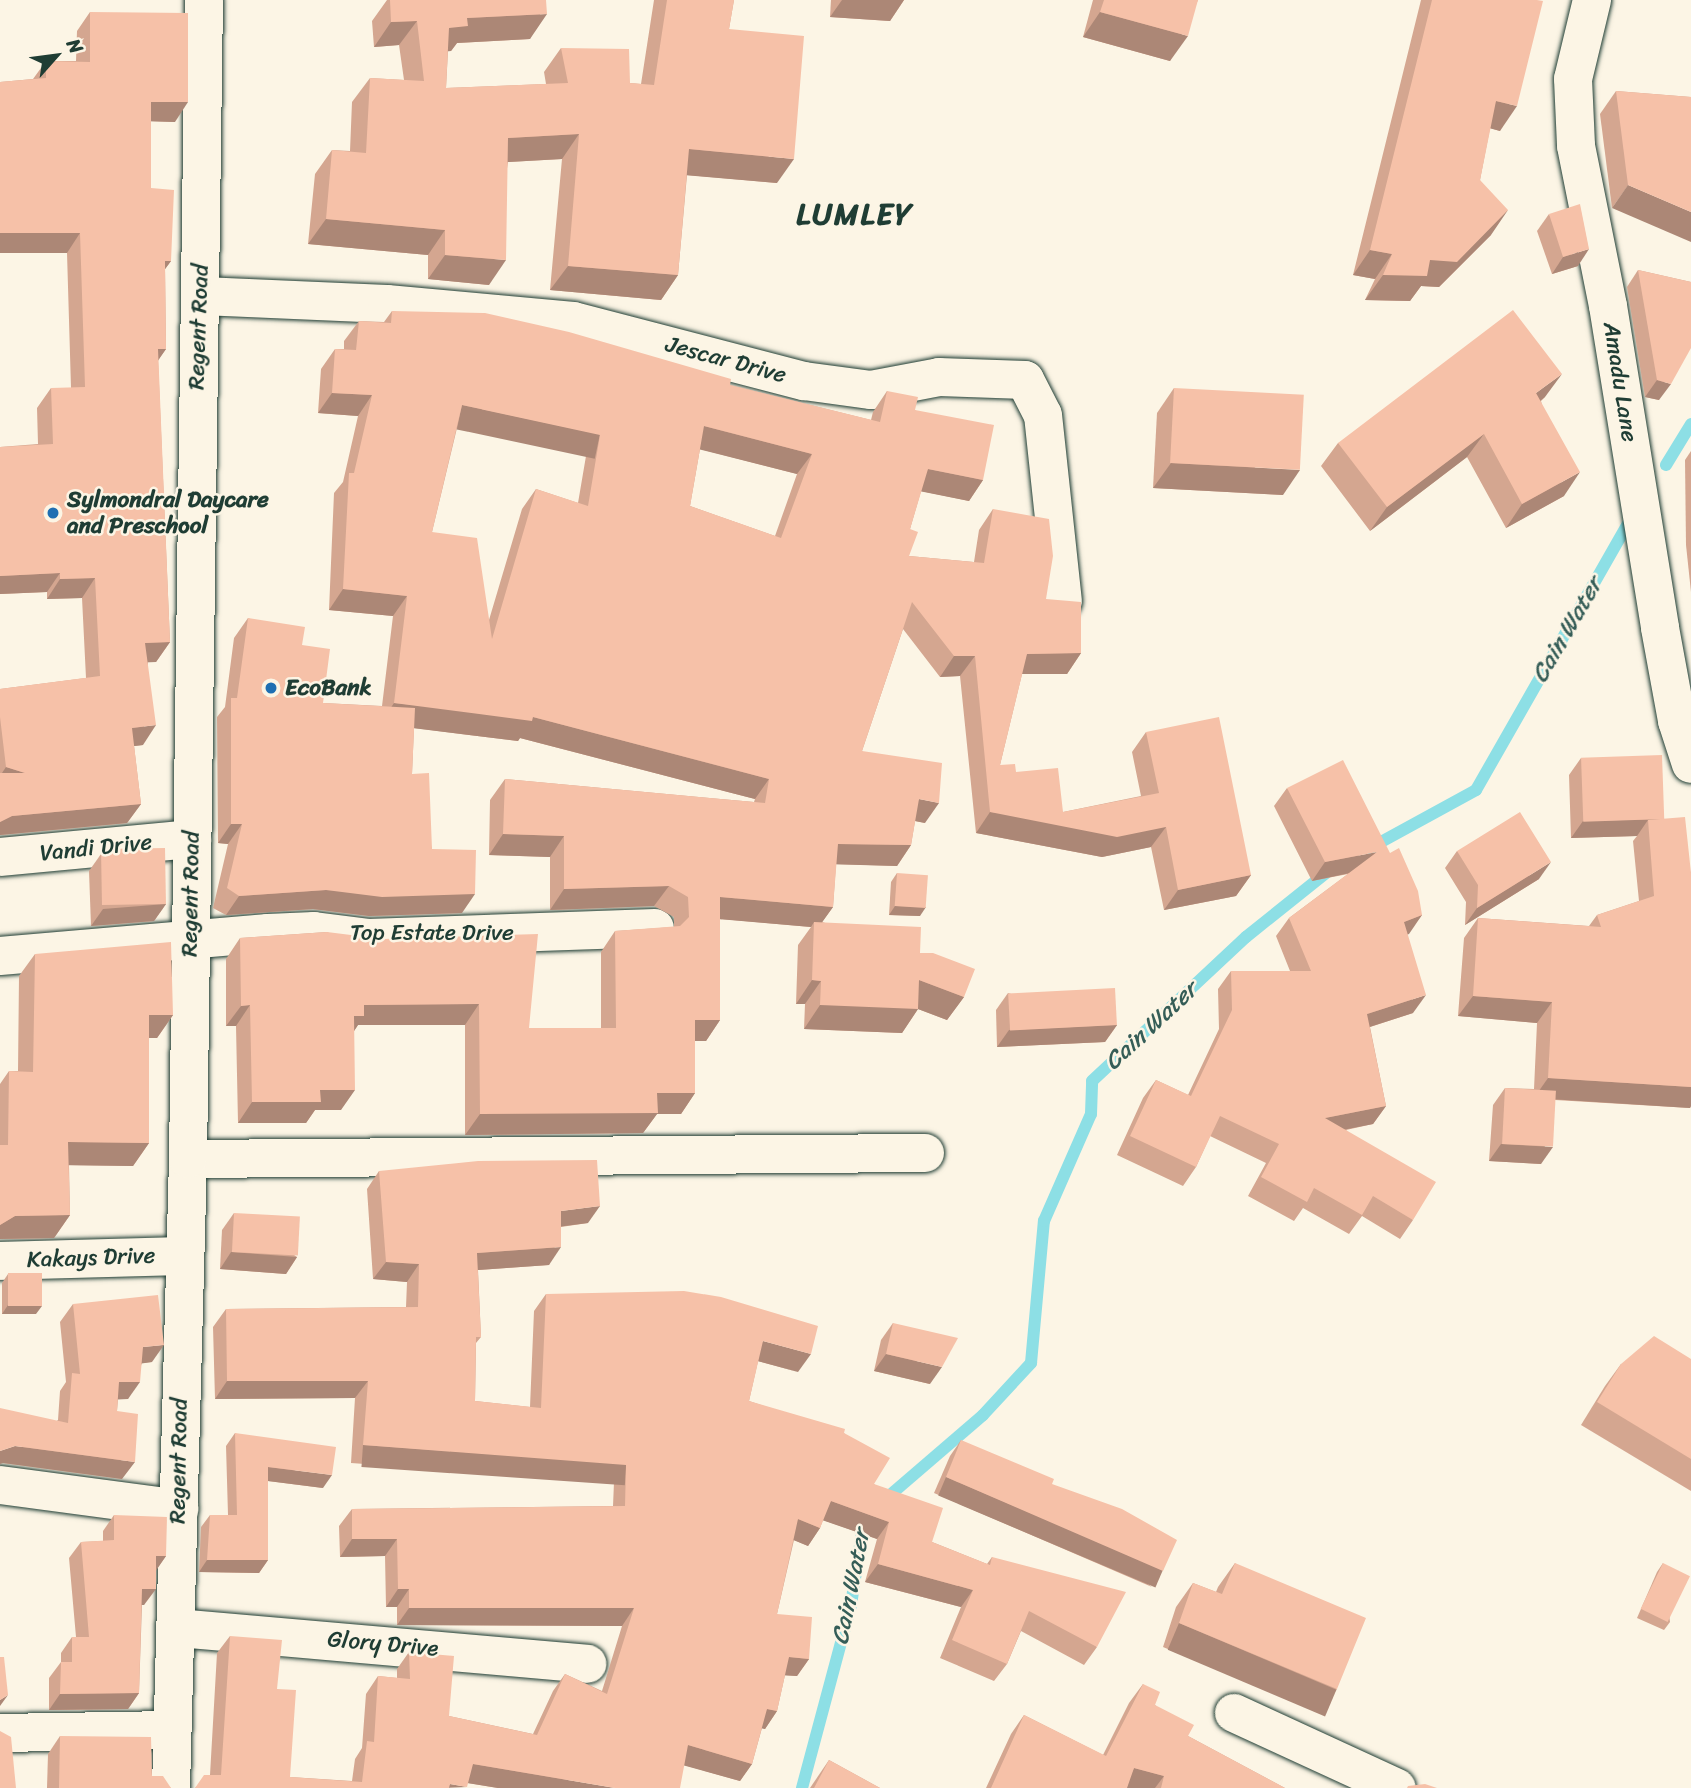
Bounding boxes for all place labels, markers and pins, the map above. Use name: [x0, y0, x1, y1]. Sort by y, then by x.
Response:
place label: Sylmondral Daycare and Preschool: [67, 486, 268, 540]
marker: Sylmondral Daycare and Preschool: [45, 505, 61, 521]
place label: EcoBank: [285, 674, 372, 702]
marker: EcoBank: [263, 680, 279, 696]

